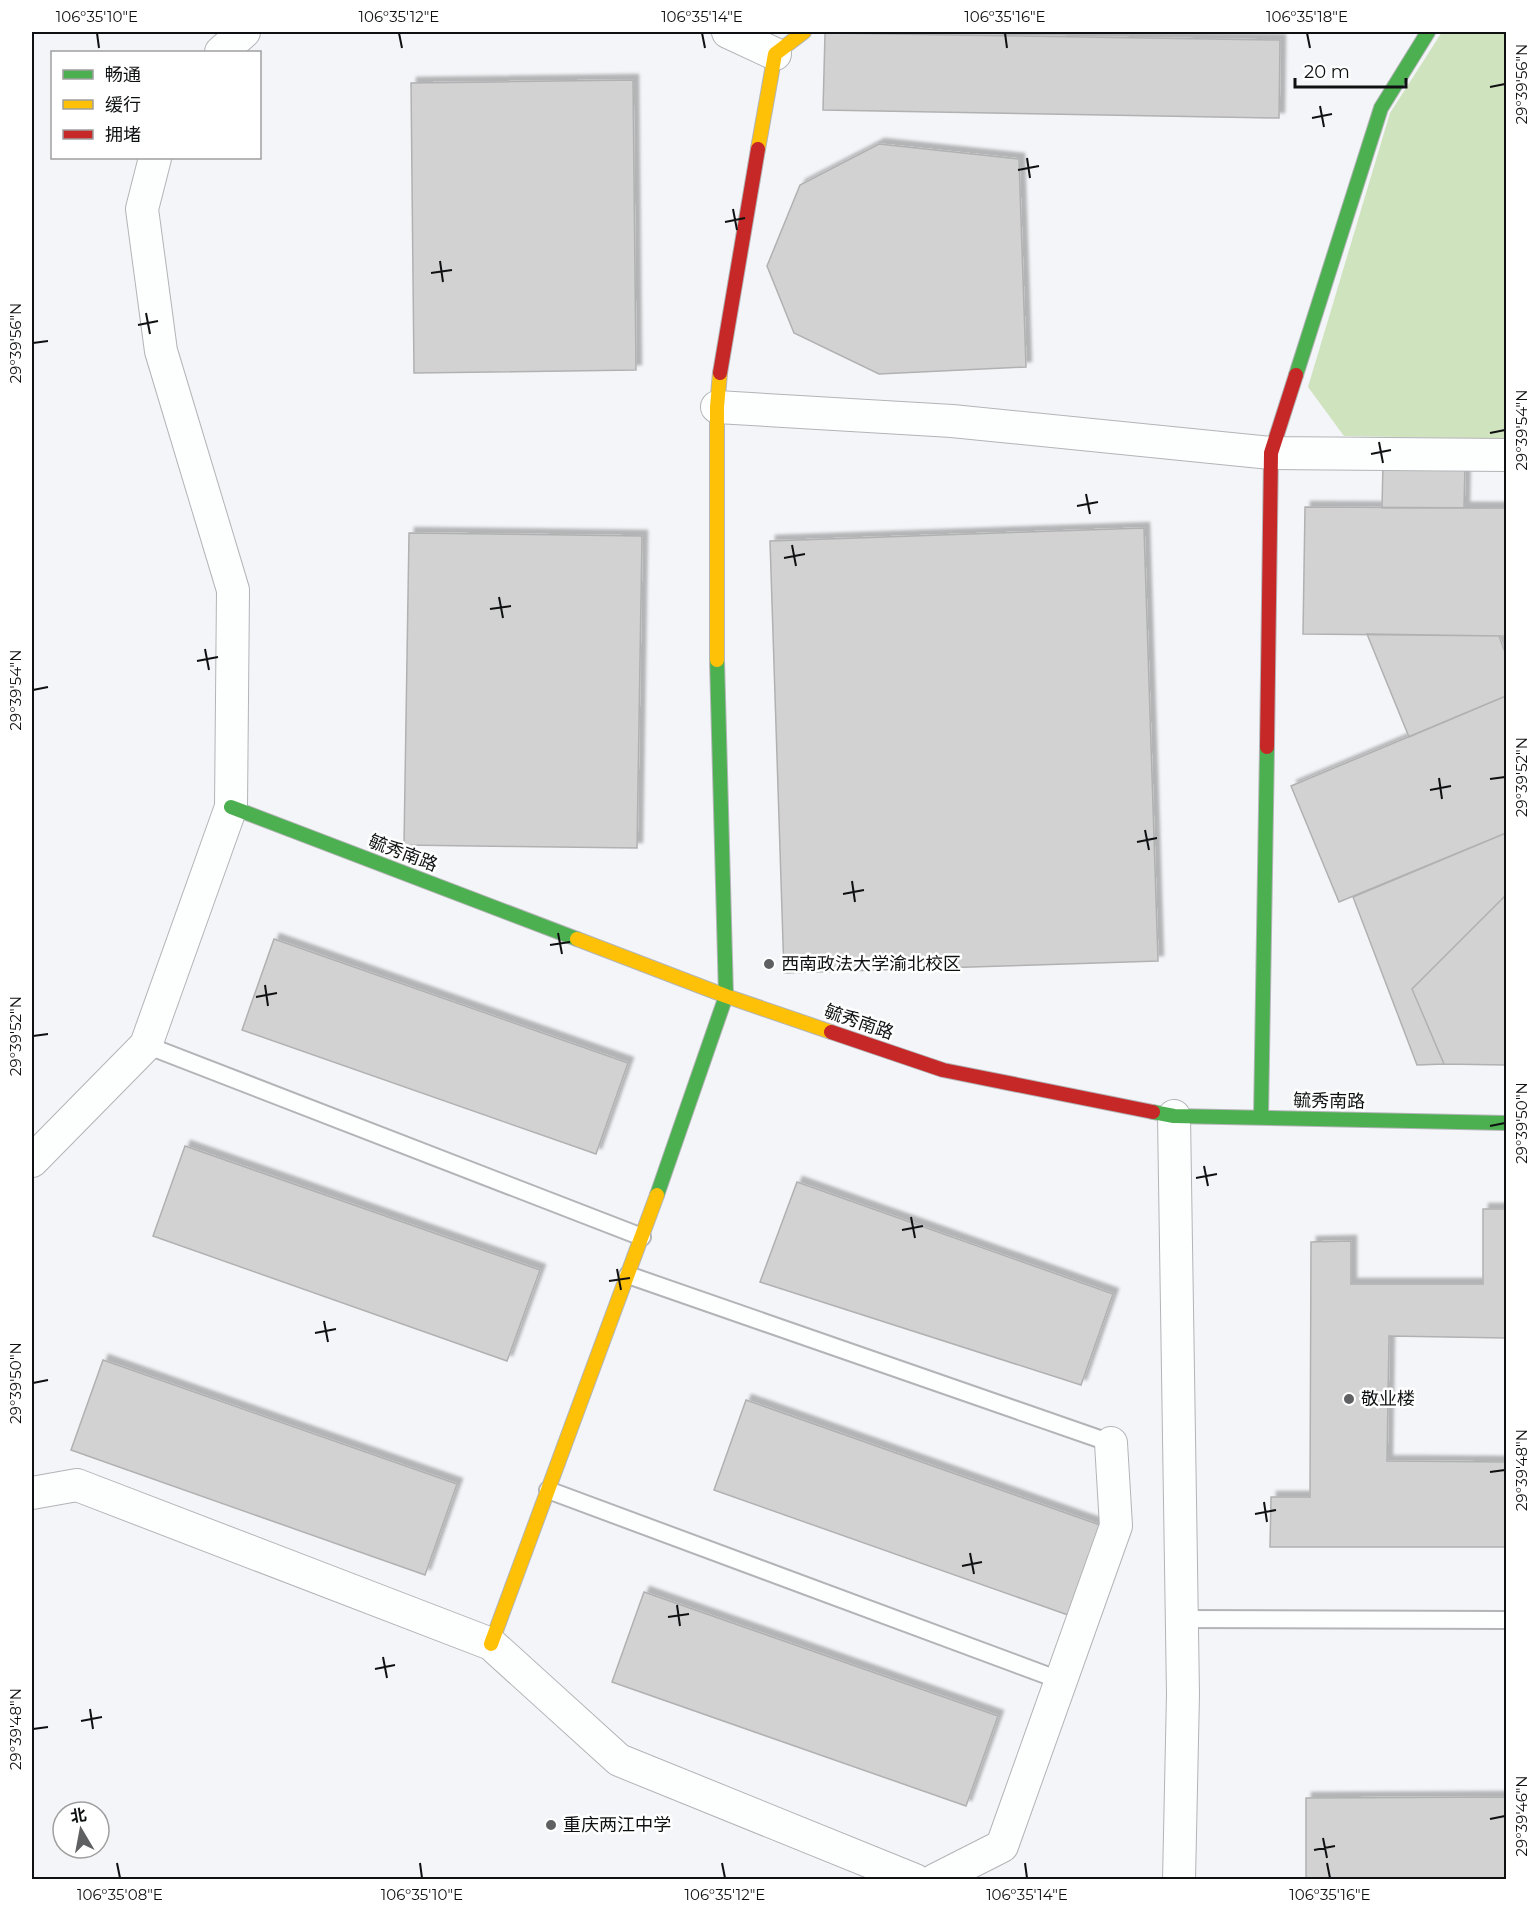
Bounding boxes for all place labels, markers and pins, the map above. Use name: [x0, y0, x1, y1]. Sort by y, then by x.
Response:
place label: 西南政法大学渝北校区: [781, 953, 961, 975]
marker: 西南政法大学渝北校区: [762, 957, 776, 971]
place label: 敬业楼: [1361, 1388, 1415, 1410]
marker: 敬业楼: [1342, 1392, 1356, 1406]
place label: 重庆两江中学: [563, 1814, 671, 1836]
marker: 重庆两江中学: [544, 1818, 558, 1832]

